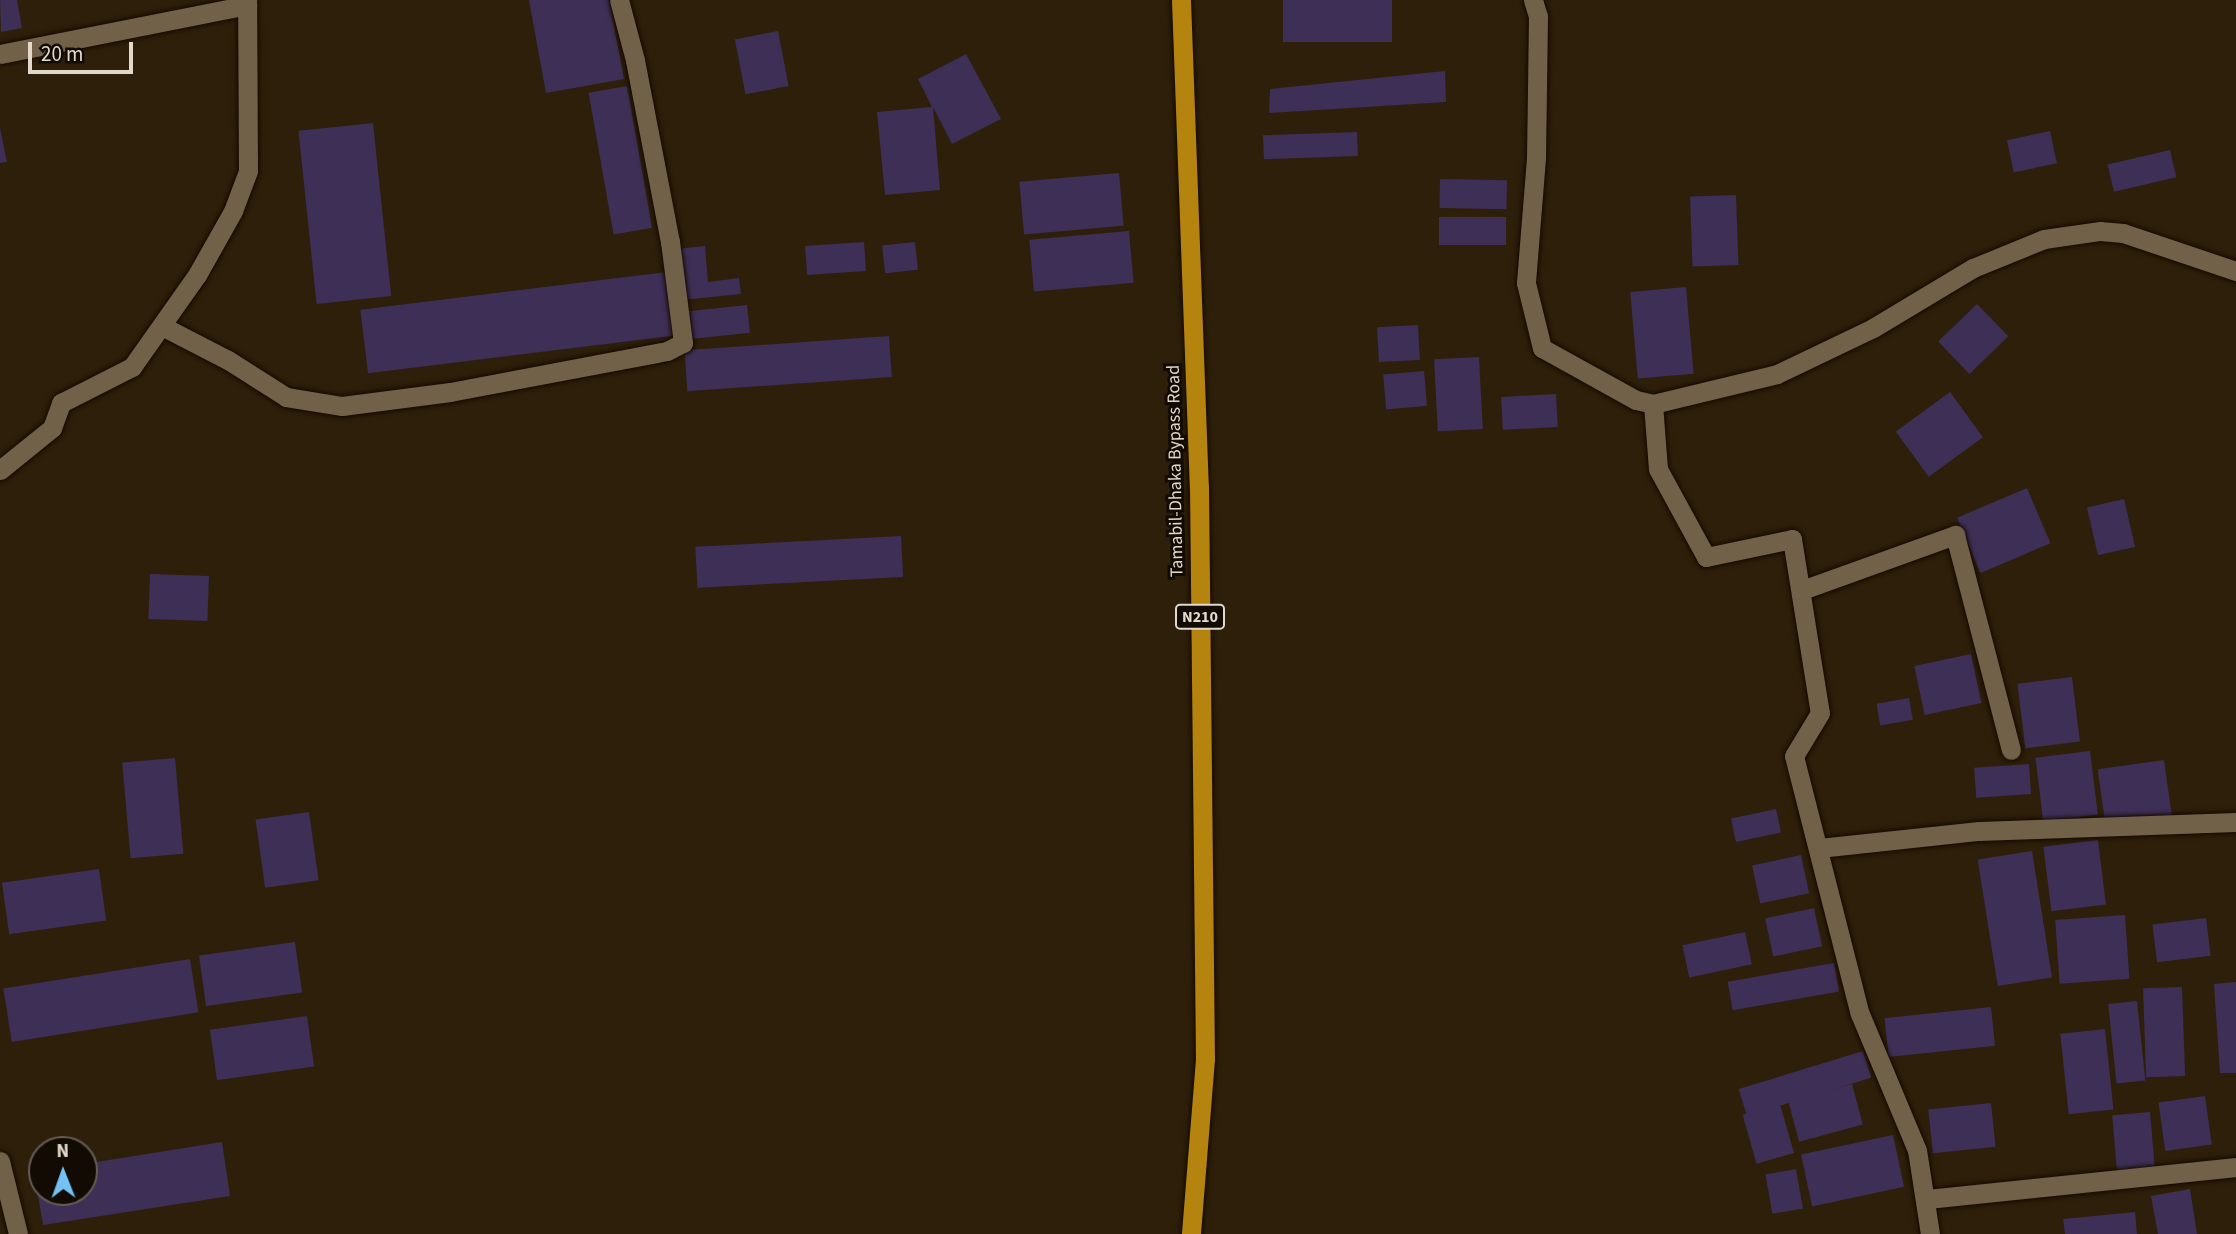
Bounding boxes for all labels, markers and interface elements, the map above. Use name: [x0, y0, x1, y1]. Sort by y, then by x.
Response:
scale bar: [32, 28, 136, 72]
text: 20 m: [41, 39, 83, 69]
street label: Tamabil-Dhaka Bypass Road: [1163, 365, 1189, 577]
road number: N210: [1174, 604, 1226, 630]
north arrow: [28, 1136, 98, 1206]
text: N: [56, 1138, 69, 1165]

